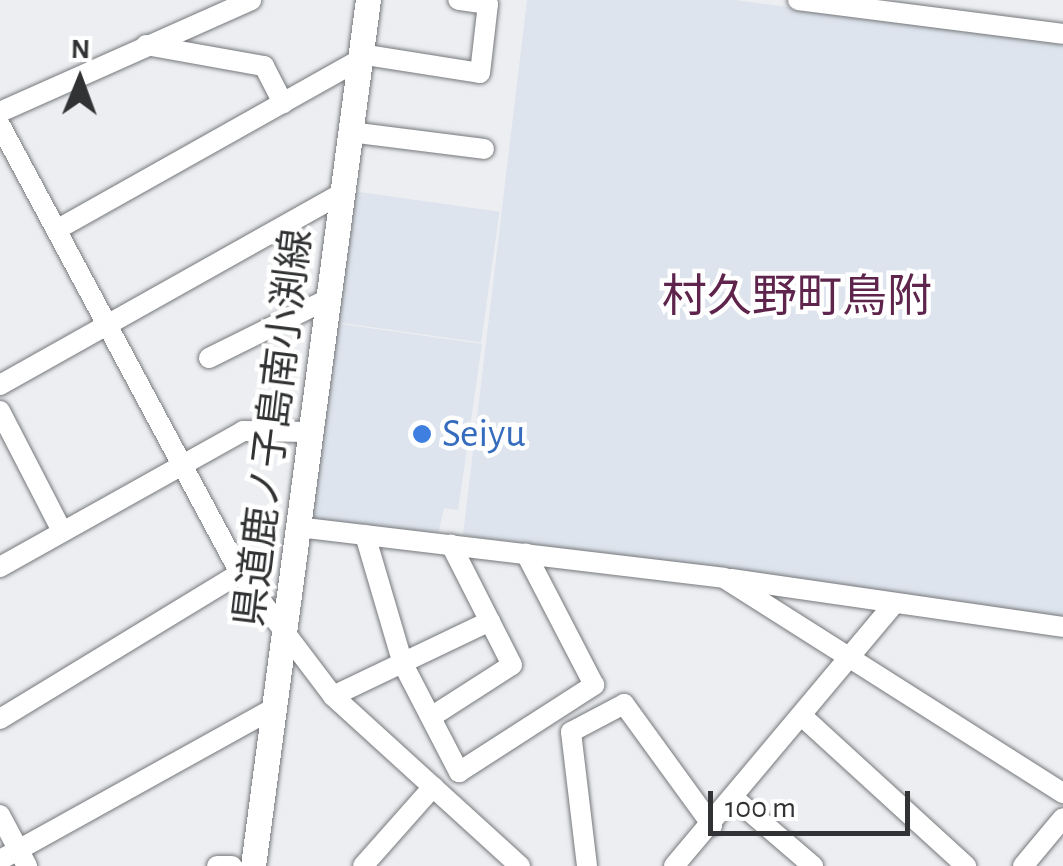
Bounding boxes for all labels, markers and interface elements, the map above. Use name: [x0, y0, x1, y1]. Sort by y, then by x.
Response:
north arrow: [30, 30, 130, 130]
text: N: [71, 36, 91, 64]
street label: 県道鹿ノ子島南小渕線: [226, 227, 322, 629]
district label: 村久野町鳥附: [662, 271, 932, 325]
place label: Seiyu: [442, 410, 526, 458]
marker: Seiyu: [411, 423, 433, 445]
scale bar: [713, 771, 916, 833]
text: 100 m: [725, 793, 796, 823]

